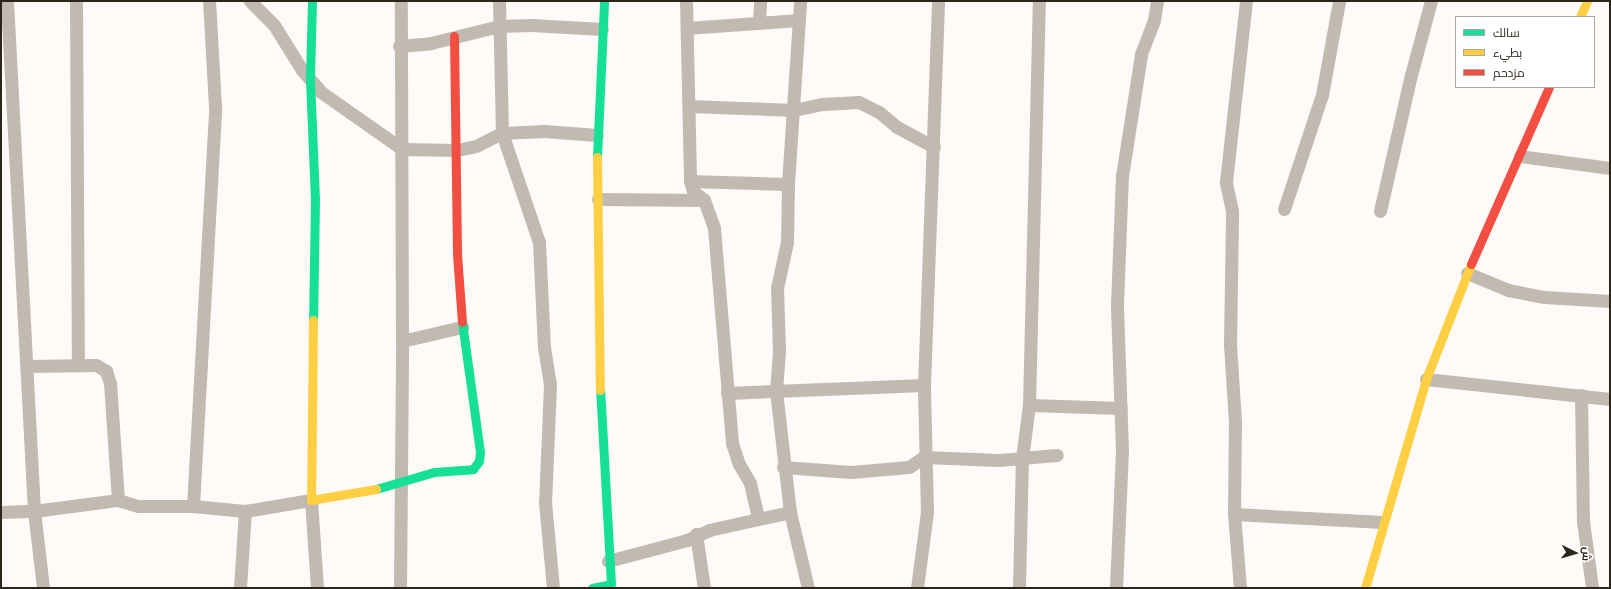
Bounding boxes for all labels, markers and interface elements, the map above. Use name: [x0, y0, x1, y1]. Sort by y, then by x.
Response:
legend: [1455, 16, 1595, 88]
text: سالك: [1493, 25, 1520, 39]
text: بطيء: [1493, 45, 1522, 59]
text: مزدحم: [1493, 65, 1525, 79]
north arrow: [1555, 533, 1595, 573]
text: ش: [1580, 546, 1595, 562]

